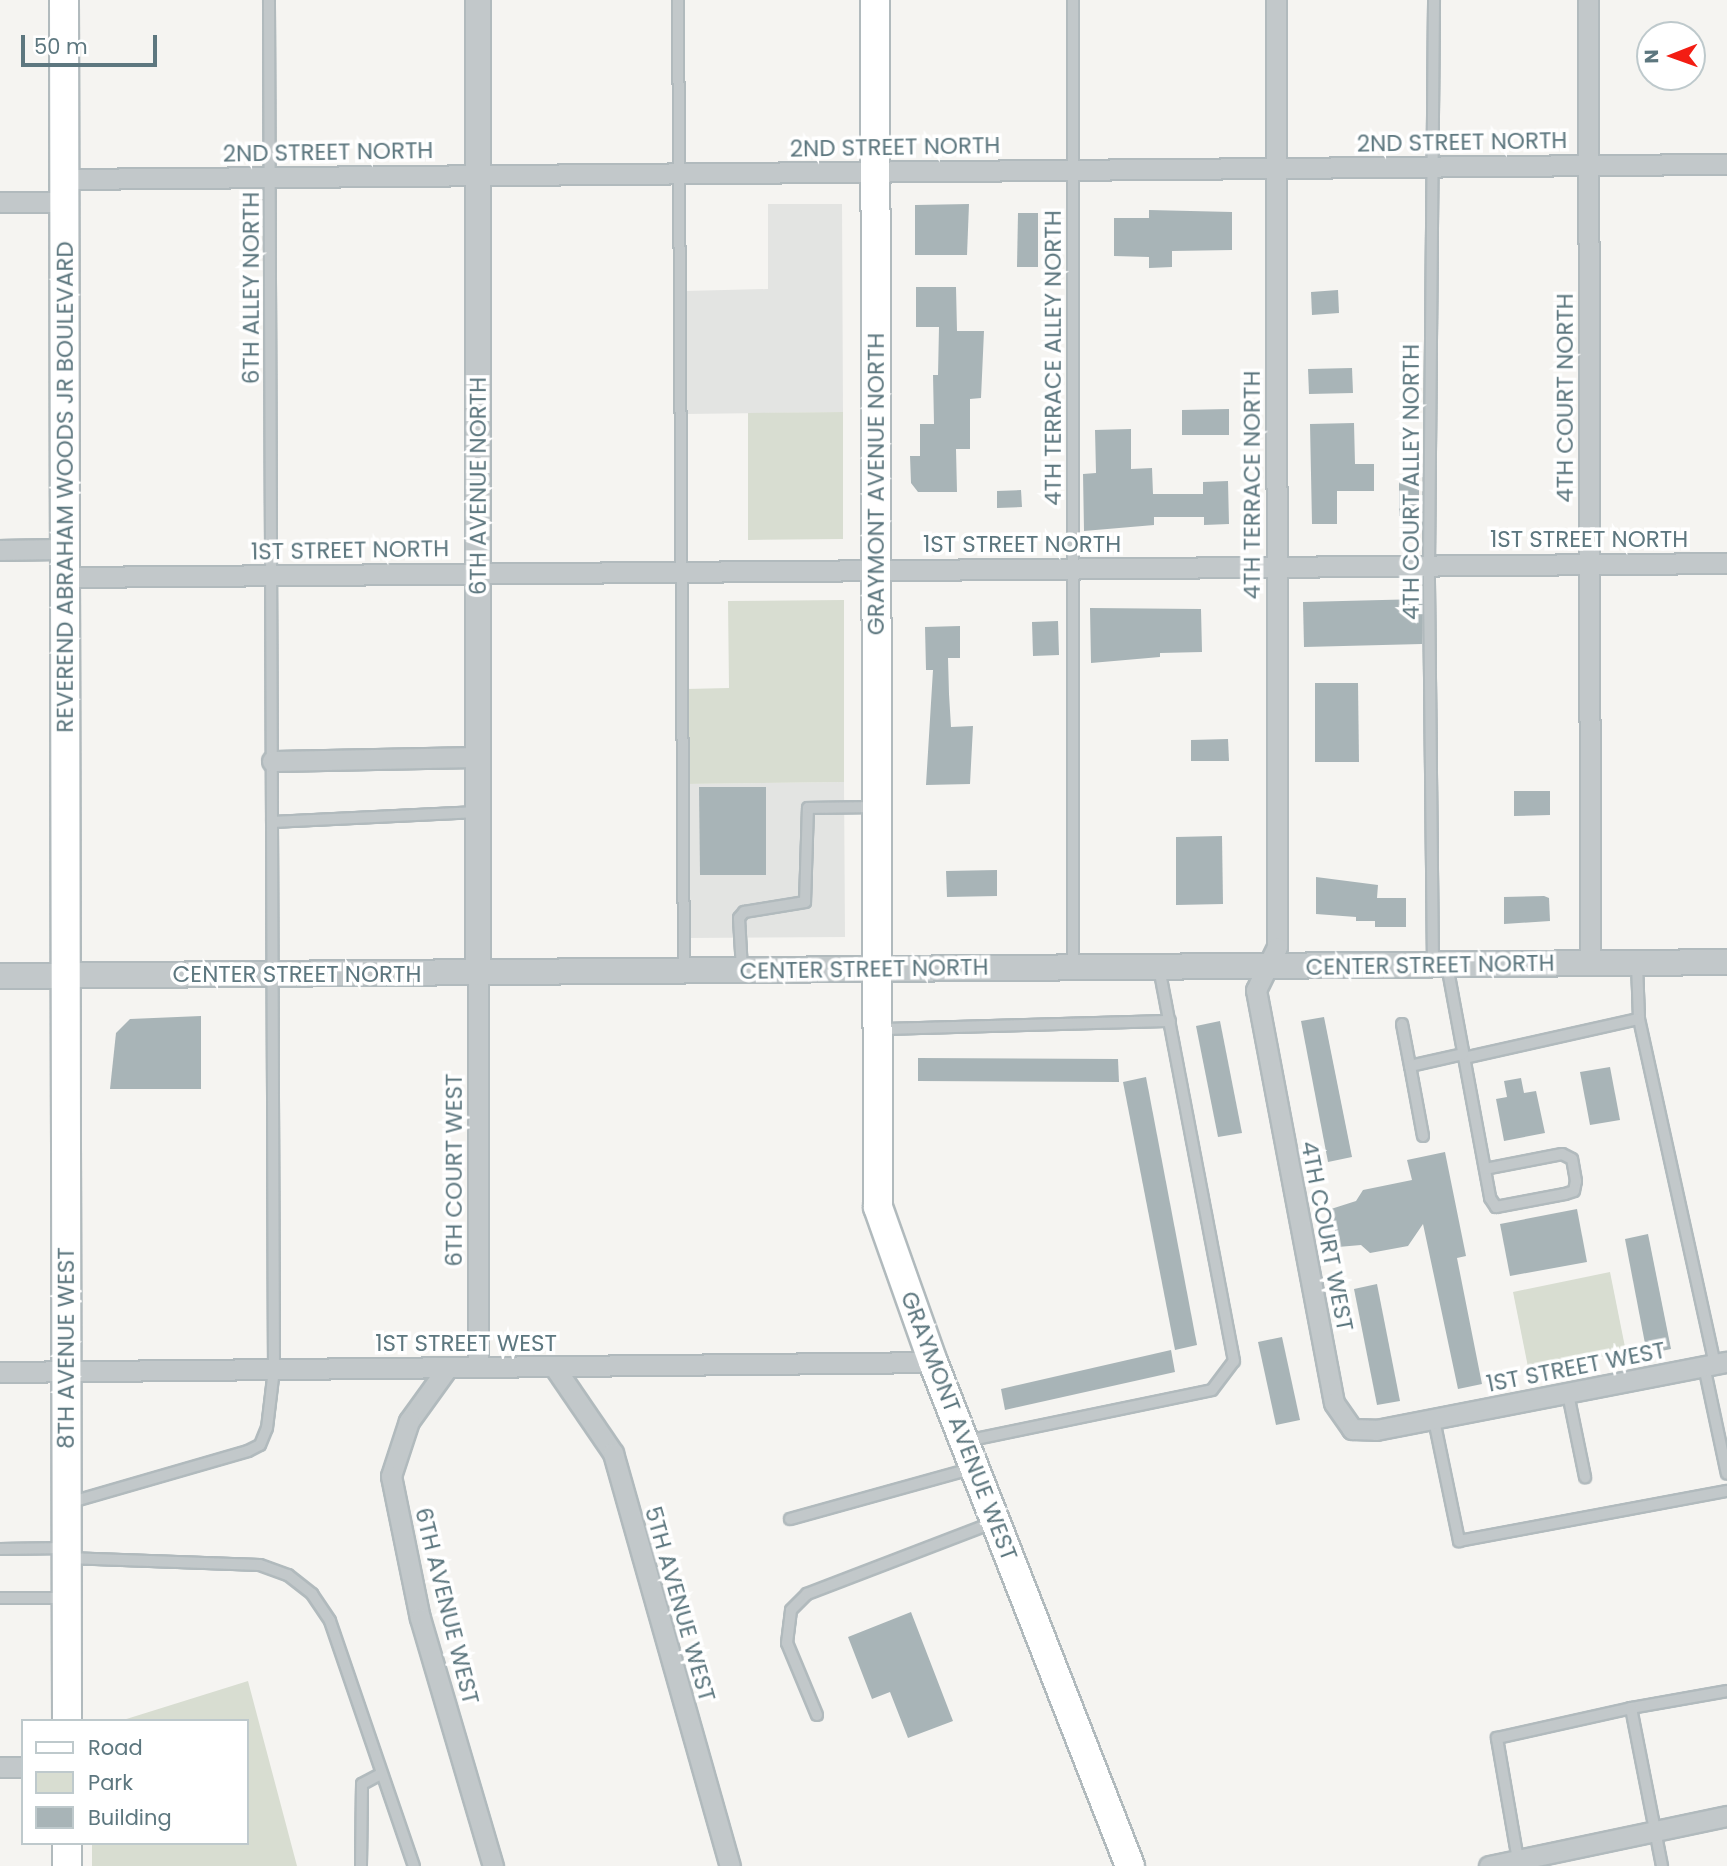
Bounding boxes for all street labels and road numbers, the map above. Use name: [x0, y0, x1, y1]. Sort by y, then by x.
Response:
street label: 2ND STREET NORTH: [1357, 126, 1567, 158]
street label: 2ND STREET NORTH: [790, 131, 1000, 163]
street label: 2ND STREET NORTH: [223, 136, 433, 168]
street label: 6TH ALLEY NORTH: [237, 192, 265, 384]
street label: 4TH TERRACE ALLEY NORTH: [1039, 210, 1067, 506]
street label: REVEREND ABRAHAM WOODS JR BOULEVARD: [51, 241, 79, 733]
street label: 4TH COURT NORTH: [1551, 293, 1579, 503]
street label: GRAYMONT AVENUE NORTH: [862, 333, 890, 635]
street label: 4TH COURT ALLEY NORTH: [1397, 344, 1425, 620]
street label: 4TH TERRACE NORTH: [1238, 371, 1266, 599]
street label: 6TH AVENUE NORTH: [464, 377, 492, 595]
street label: 1ST STREET NORTH: [1490, 525, 1688, 553]
street label: 1ST STREET NORTH: [923, 530, 1121, 558]
street label: 1ST STREET NORTH: [251, 534, 449, 566]
street label: CENTER STREET NORTH: [1305, 949, 1555, 981]
street label: CENTER STREET NORTH: [739, 953, 989, 985]
street label: CENTER STREET NORTH: [173, 960, 421, 988]
street label: 6TH COURT WEST: [440, 1073, 468, 1267]
street label: 4TH COURT WEST: [1295, 1139, 1359, 1333]
street label: 8TH AVENUE WEST: [52, 1247, 80, 1449]
street label: GRAYMONT AVENUE WEST: [895, 1287, 1023, 1565]
street label: 1ST STREET WEST: [375, 1329, 557, 1357]
street label: 1ST STREET WEST: [1484, 1336, 1668, 1398]
street label: 5TH AVENUE WEST: [639, 1503, 721, 1705]
street label: 6TH AVENUE WEST: [409, 1505, 485, 1707]

